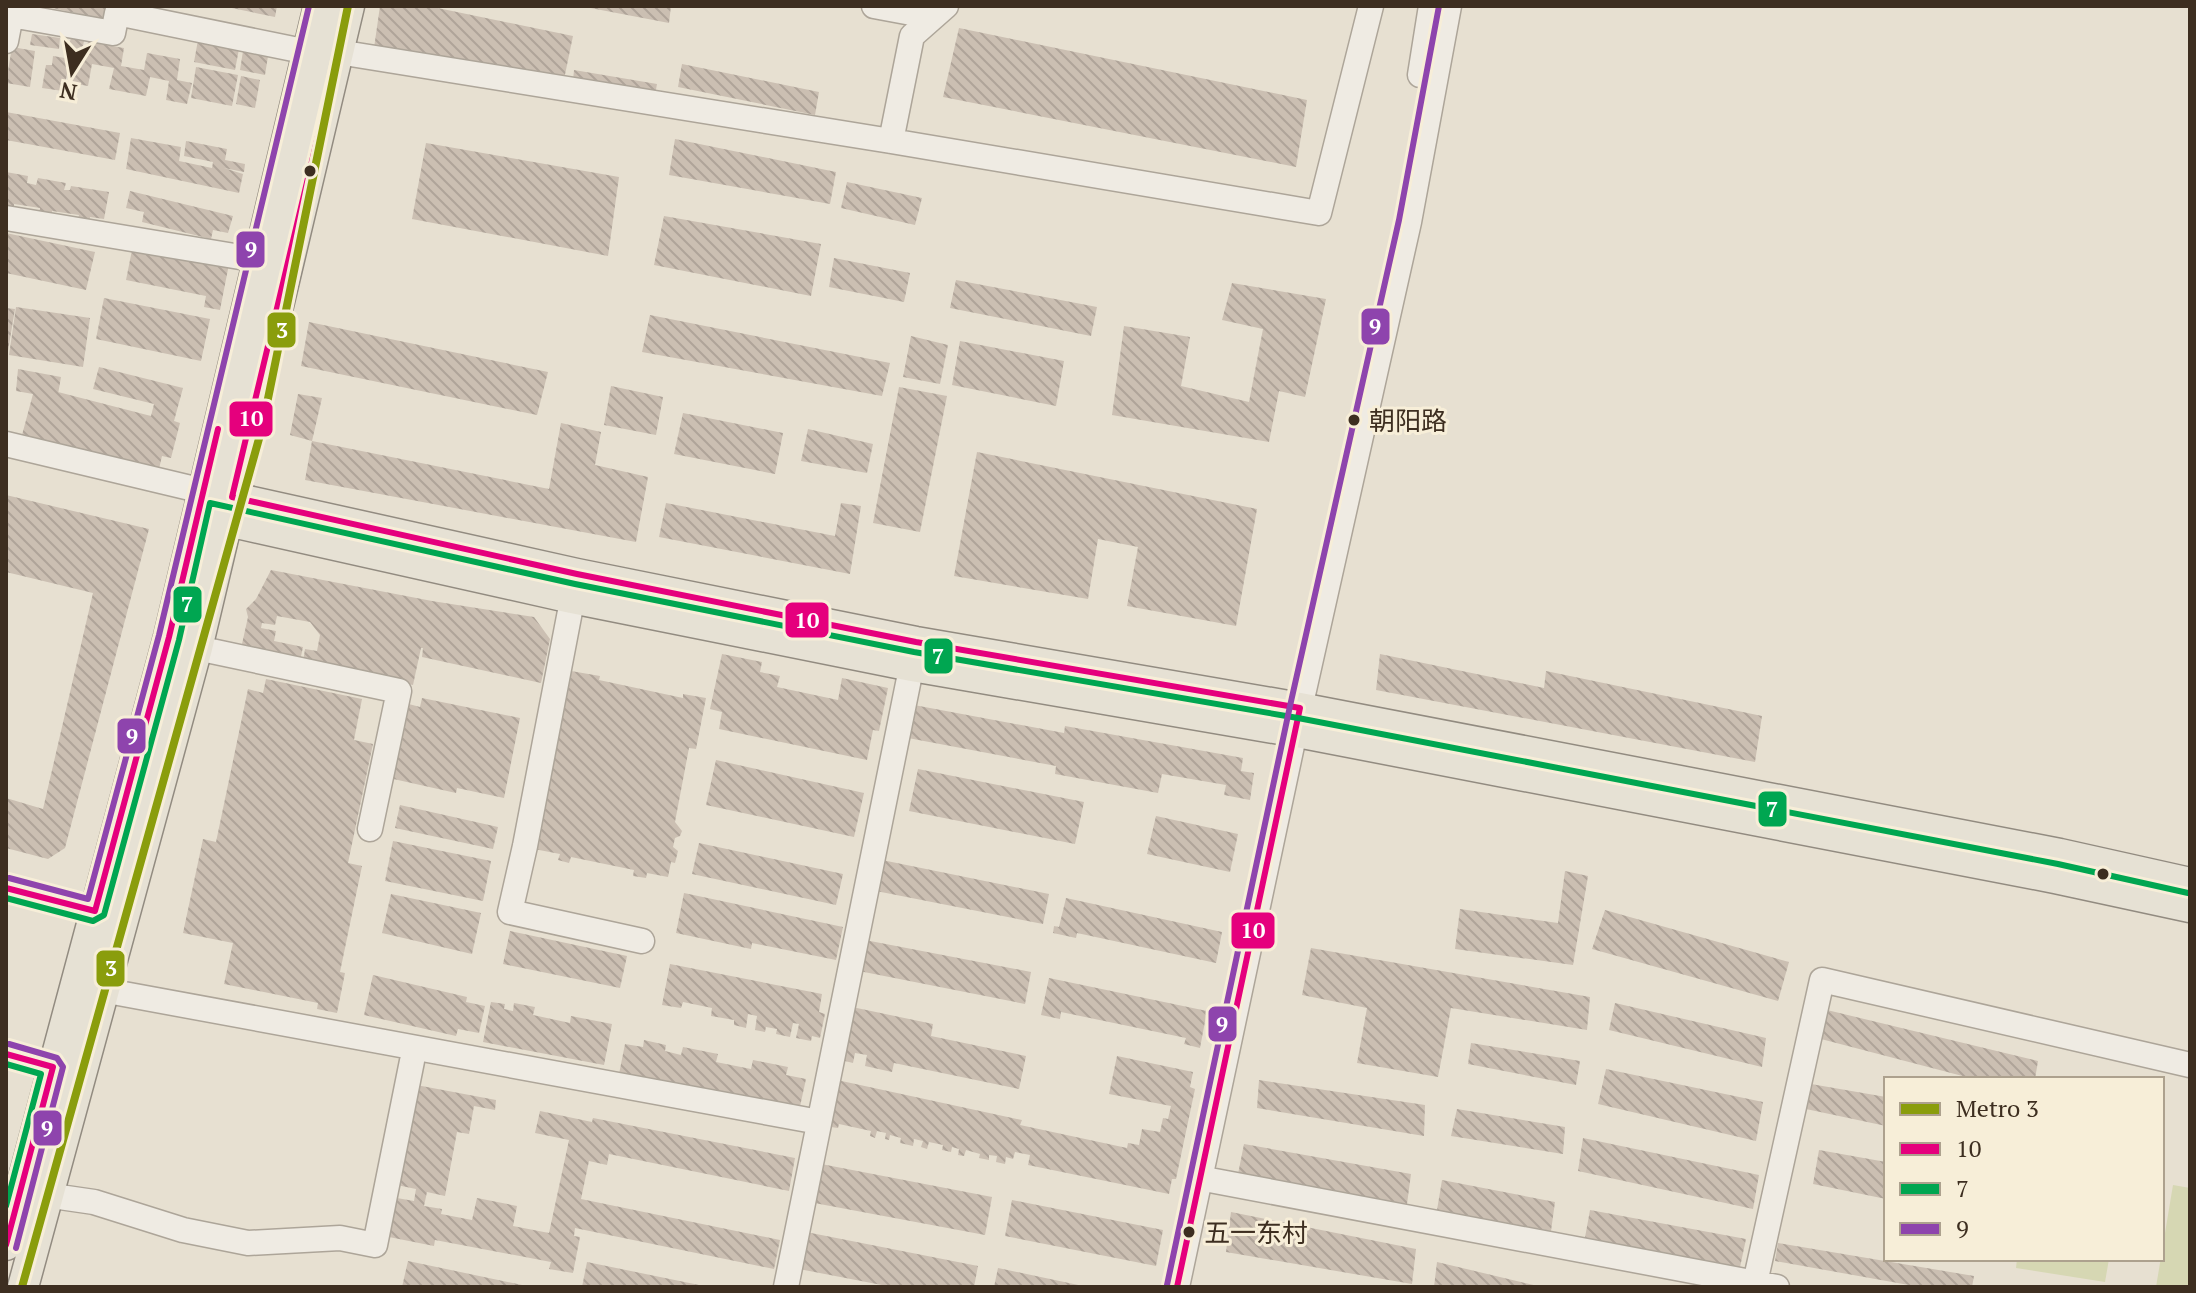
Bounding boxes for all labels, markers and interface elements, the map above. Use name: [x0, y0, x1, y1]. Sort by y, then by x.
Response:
north arrow: [32, 32, 112, 112]
text: N: [57, 76, 79, 108]
unlabelled marker: [302, 163, 318, 179]
line badge: 9: [235, 230, 266, 269]
text: 9: [245, 234, 257, 263]
line badge: 9: [1360, 307, 1391, 346]
line badge: 3: [266, 311, 297, 349]
text: 9: [1369, 311, 1381, 340]
text: 3: [276, 315, 288, 344]
line badge: 10: [228, 400, 274, 438]
text: 10: [239, 403, 263, 432]
place label: 朝阳路: [1369, 403, 1447, 437]
marker: 朝阳路: [1346, 412, 1362, 428]
line badge: 7: [172, 585, 203, 624]
text: 7: [181, 589, 193, 618]
line badge: 10: [784, 601, 830, 639]
text: 10: [795, 605, 819, 634]
line badge: 7: [923, 637, 954, 675]
text: 7: [932, 641, 944, 670]
line badge: 9: [116, 717, 147, 755]
text: 9: [126, 721, 138, 750]
line badge: 7: [1757, 790, 1788, 828]
text: 7: [1766, 794, 1778, 823]
unlabelled marker: [2095, 866, 2111, 882]
line badge: 10: [1230, 911, 1276, 950]
text: 10: [1241, 915, 1265, 944]
line badge: 3: [95, 949, 126, 988]
text: 3: [105, 953, 117, 982]
line badge: 9: [1207, 1005, 1238, 1043]
text: 9: [1216, 1009, 1228, 1038]
legend: [1884, 1077, 2164, 1261]
text: Metro 3: [1956, 1092, 2039, 1124]
line badge: 9: [32, 1109, 63, 1147]
text: 9: [41, 1113, 53, 1142]
text: 10: [1956, 1132, 1982, 1164]
text: 7: [1956, 1172, 1969, 1204]
text: 9: [1956, 1212, 1969, 1244]
place label: 五一东村: [1204, 1215, 1308, 1249]
marker: 五一东村: [1181, 1224, 1197, 1240]

